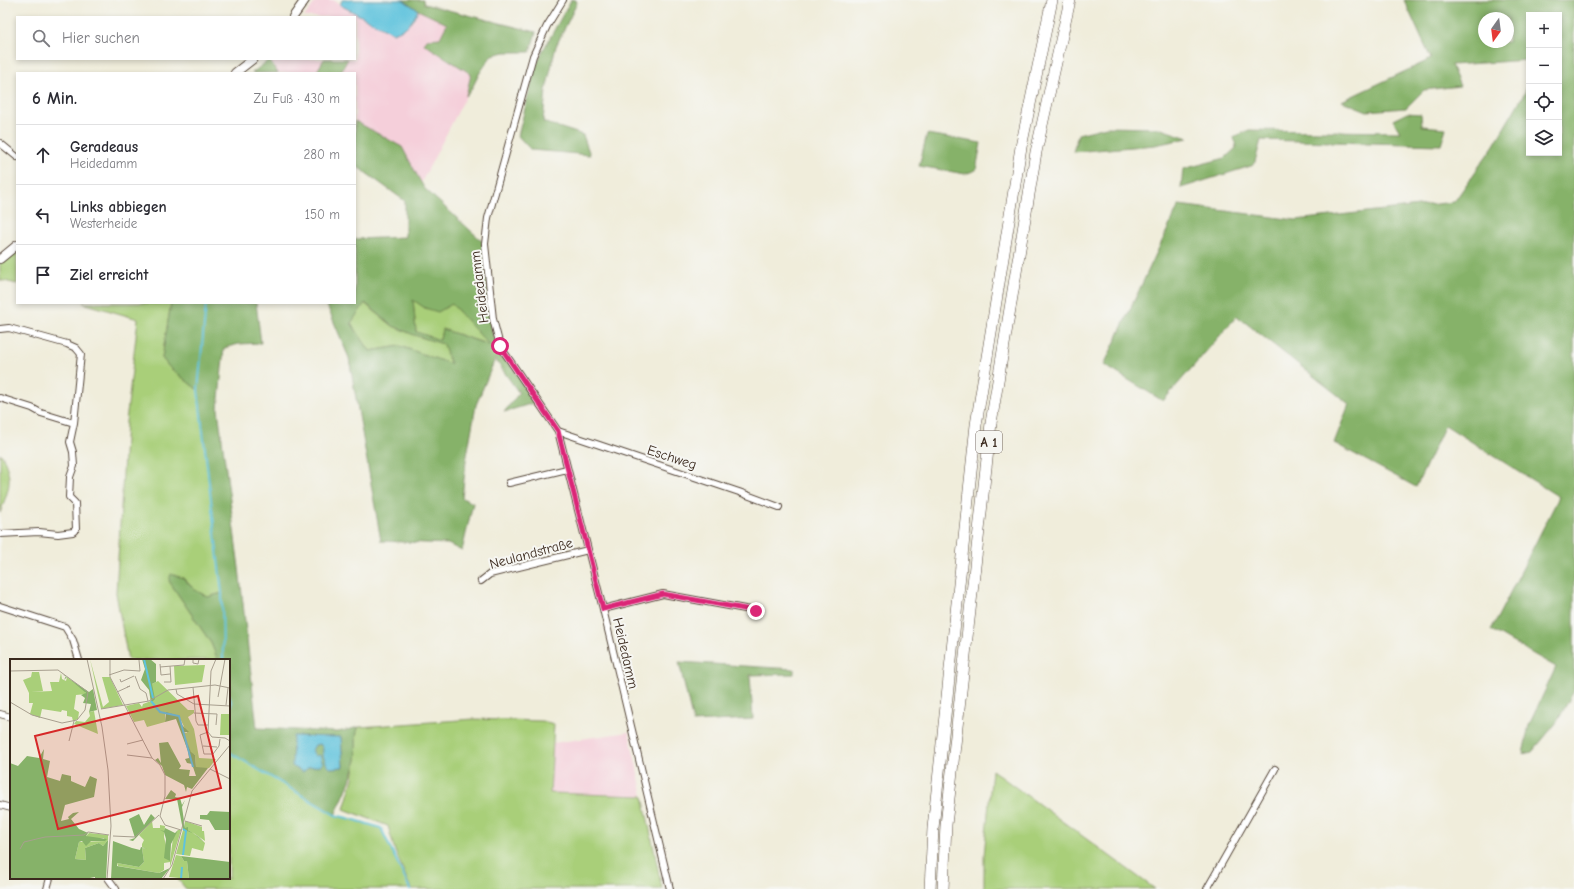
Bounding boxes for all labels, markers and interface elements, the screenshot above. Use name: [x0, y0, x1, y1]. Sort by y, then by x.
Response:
north arrow: [1478, 12, 1514, 48]
map controls: [1526, 12, 1562, 156]
button: +: [1526, 12, 1562, 48]
search box: [16, 16, 356, 60]
icon: search: [30, 27, 52, 49]
text: Hier suchen: [62, 29, 140, 47]
button: −: [1526, 48, 1562, 84]
button: locate: [1526, 84, 1562, 120]
text: 6 Min.: [32, 89, 77, 108]
text: Zu Fuß · 430 m: [254, 91, 340, 106]
button: layers: [1526, 120, 1562, 156]
text: Geradeaus: [70, 138, 138, 156]
icon: ahead: [32, 144, 54, 166]
text: 280 m: [303, 147, 340, 162]
text: Heidedamm: [70, 156, 137, 171]
text: Links abbiegen: [70, 198, 167, 216]
icon: left: [32, 204, 54, 226]
text: 150 m: [305, 207, 340, 222]
text: Westerheide: [70, 216, 137, 231]
street label: Heidedamm: [467, 250, 492, 324]
icon: arrive: [32, 264, 54, 286]
text: Ziel erreicht: [70, 266, 148, 284]
route start: [491, 337, 509, 355]
road number: A 1: [976, 431, 1002, 453]
street label: Eschweg: [645, 442, 699, 473]
street label: Neulandstraße: [488, 534, 575, 573]
route end: [747, 602, 765, 620]
street label: Heidedamm: [609, 616, 642, 690]
inset map: [10, 659, 230, 879]

